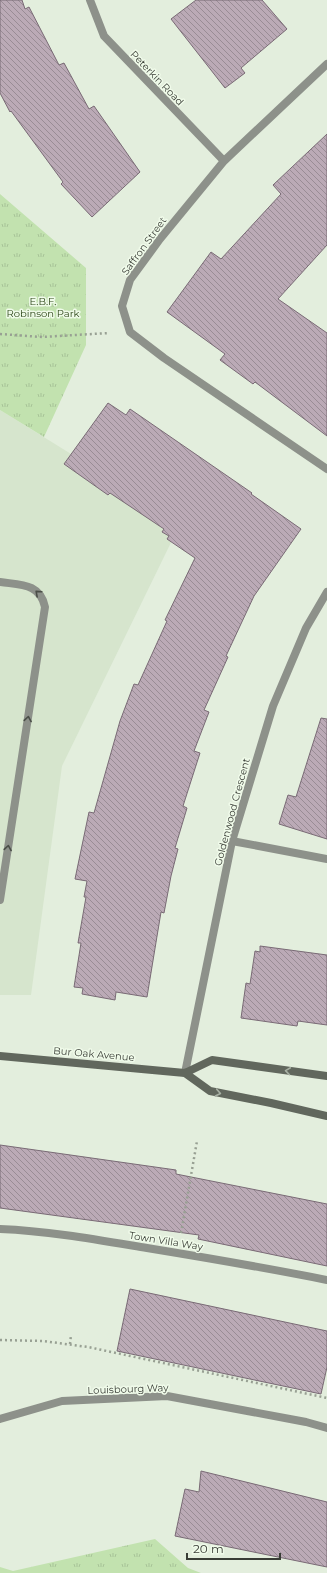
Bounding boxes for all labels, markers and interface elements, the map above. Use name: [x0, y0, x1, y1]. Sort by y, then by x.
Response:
street label: Peterkin Road: [128, 48, 186, 108]
street label: Saffron Street: [119, 214, 169, 278]
park label: E.B.F. Robinson Park: [6, 295, 80, 320]
one-way arrow: [35, 591, 42, 598]
one-way arrow: [23, 716, 32, 722]
street label: Goldenwood Crescent: [211, 757, 253, 867]
one-way arrow: [3, 845, 12, 851]
street label: Bur Oak Avenue: [53, 1044, 135, 1064]
one-way arrow: [285, 1067, 291, 1076]
one-way arrow: [215, 1088, 221, 1097]
street label: Town Villa Way: [128, 1229, 204, 1253]
street label: Louisbourg Way: [87, 1381, 169, 1397]
scale bar: [187, 1535, 280, 1561]
text: 20 m: [193, 1541, 224, 1556]

